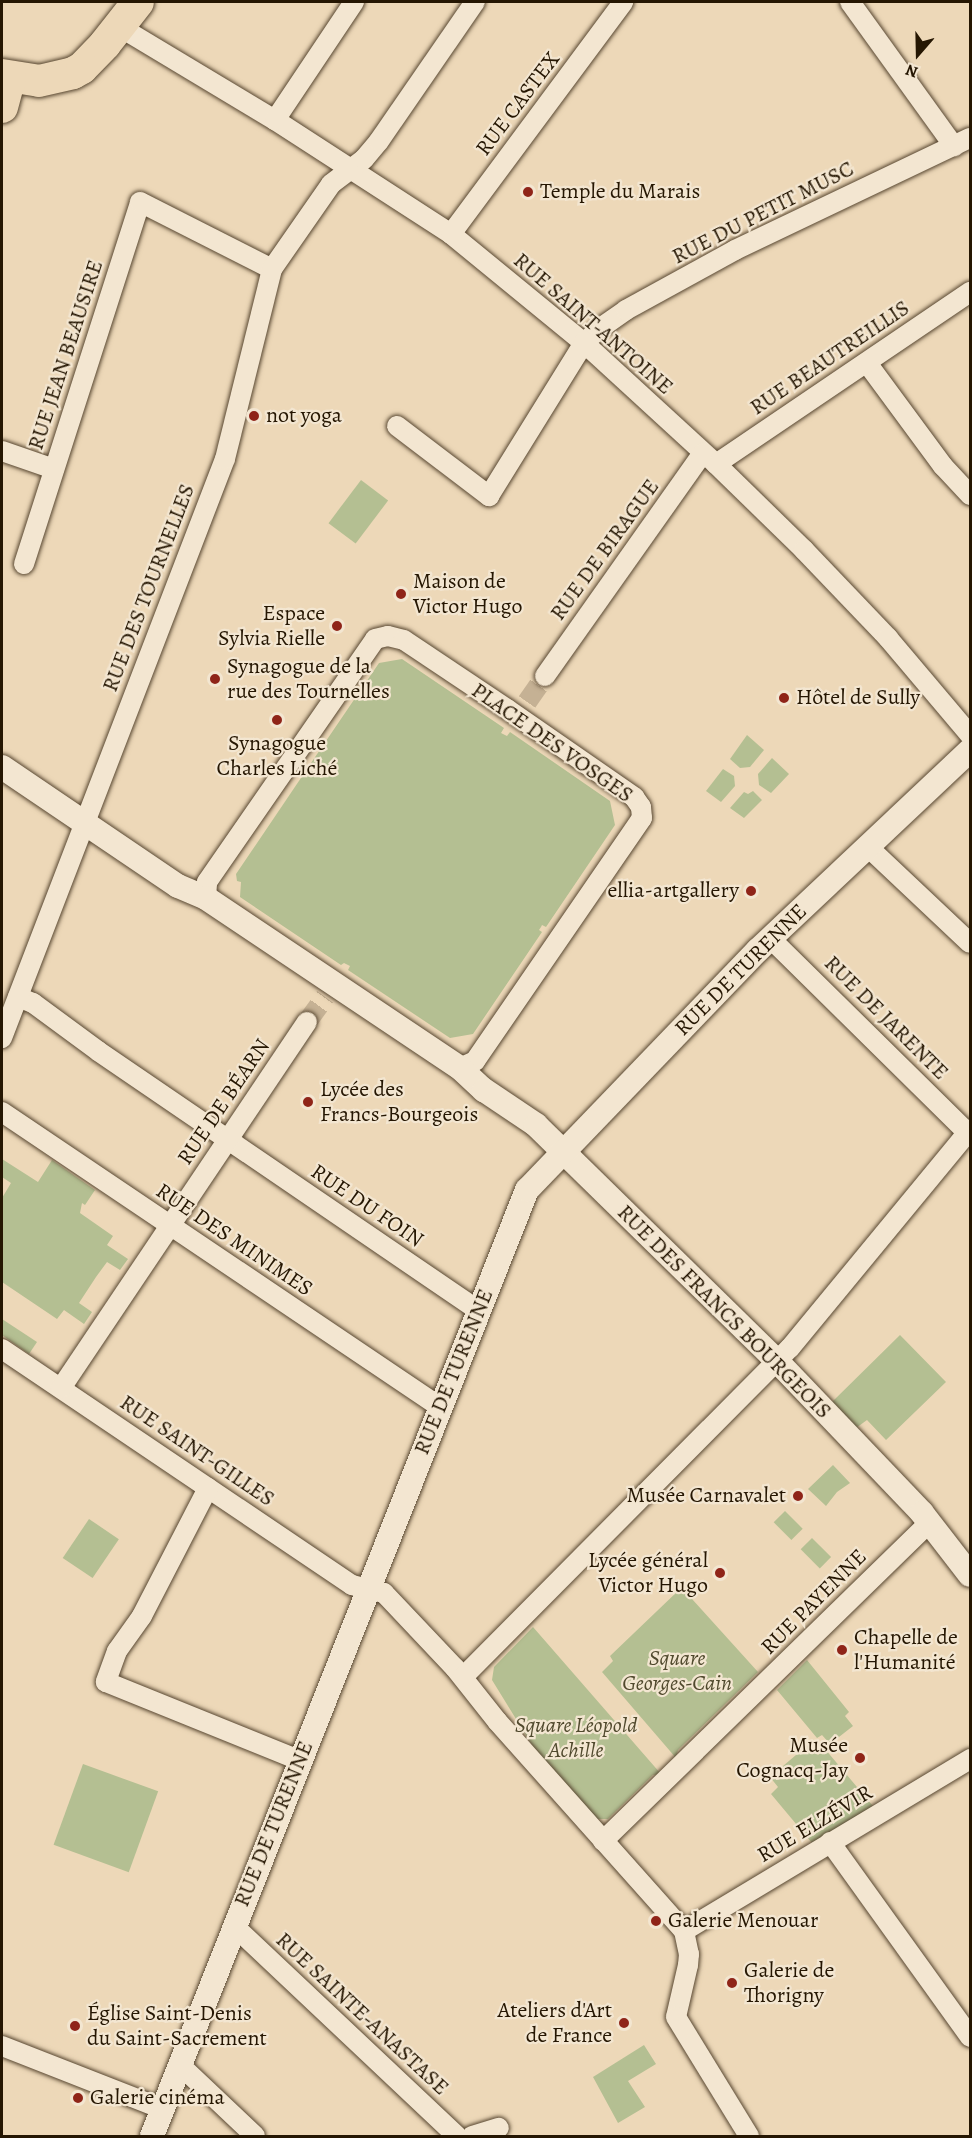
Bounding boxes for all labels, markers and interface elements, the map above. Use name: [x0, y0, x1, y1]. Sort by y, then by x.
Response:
north arrow: [888, 24, 948, 84]
street label: RUE CASTEX: [470, 47, 566, 161]
text: N: [903, 59, 921, 83]
street label: RUE DU PETIT MUSC: [668, 156, 858, 270]
place label: Temple du Marais: [540, 179, 700, 205]
marker: Temple du Marais: [521, 185, 535, 199]
street label: RUE SAINT-ANTOINE: [508, 247, 678, 401]
street label: RUE JEAN BEAUSIRE: [23, 257, 109, 453]
street label: RUE BEAUTREILLIS: [745, 295, 915, 421]
place label: not yoga: [266, 403, 342, 429]
marker: not yoga: [247, 409, 261, 423]
street label: RUE DE BIRAGUE: [545, 474, 665, 626]
street label: RUE DES TOURNELLES: [97, 481, 201, 695]
place label: Maison de Victor Hugo: [413, 568, 523, 620]
marker: Maison de Victor Hugo: [394, 587, 408, 601]
place label: Espace Sylvia Rielle: [218, 600, 325, 652]
marker: Espace Sylvia Rielle: [330, 619, 344, 633]
place label: Synagogue de la rue des Tournelles: [227, 653, 390, 704]
marker: Synagogue de la rue des Tournelles: [208, 672, 222, 686]
street label: PLACE DES VOSGES: [466, 677, 638, 809]
place label: Hôtel de Sully: [796, 685, 920, 711]
marker: Hôtel de Sully: [777, 691, 791, 705]
marker: Synagogue Charles Liché: [270, 713, 284, 727]
place label: Synagogue Charles Liché: [217, 730, 337, 782]
place label: ellia-artgallery: [608, 878, 739, 904]
marker: ellia-artgallery: [744, 884, 758, 898]
street label: RUE DE TURENNE: [669, 898, 813, 1042]
street label: RUE DE JARENTE: [818, 950, 954, 1086]
street label: RUE DE BÉARN: [172, 1034, 276, 1170]
place label: Lycée des Francs-Bourgeois: [320, 1076, 478, 1128]
marker: Lycée des Francs-Bourgeois: [301, 1095, 315, 1109]
street label: RUE DU FOIN: [306, 1159, 428, 1253]
street label: RUE DES MINIMES: [151, 1178, 317, 1302]
street label: RUE DES FRANCS BOURGEOIS: [612, 1200, 836, 1424]
street label: RUE DE TURENNE: [409, 1285, 499, 1459]
street label: RUE SAINT-GILLES: [115, 1390, 279, 1512]
place label: Musée Carnavalet: [626, 1483, 786, 1509]
marker: Musée Carnavalet: [791, 1489, 805, 1503]
street label: RUE PAYENNE: [756, 1544, 872, 1660]
place label: Lycée général Victor Hugo: [588, 1547, 708, 1598]
marker: Lycée général Victor Hugo: [713, 1566, 727, 1580]
place label: Chapelle de l'Humanité: [854, 1624, 958, 1676]
marker: Chapelle de l'Humanité: [835, 1643, 849, 1657]
park label: Square Georges-Cain: [622, 1645, 732, 1696]
park label: Square Léopold Achille: [515, 1712, 637, 1764]
place label: Musée Cognacq-Jay: [736, 1732, 848, 1784]
street label: RUE DE TURENNE: [229, 1737, 319, 1911]
marker: Musée Cognacq-Jay: [853, 1751, 867, 1765]
street label: RUE ELZÉVIR: [753, 1779, 877, 1869]
place label: Galerie Menouar: [668, 1908, 818, 1934]
marker: Galerie Menouar: [649, 1914, 663, 1928]
street label: RUE SAINTE-ANASTASE: [270, 1927, 454, 2101]
place label: Galerie de Thorigny: [744, 1957, 834, 2008]
marker: Galerie de Thorigny: [725, 1976, 739, 1990]
place label: Ateliers d'Art de France: [497, 1997, 612, 2048]
place label: Église Saint-Denis du Saint-Sacrement: [87, 2000, 267, 2052]
marker: Ateliers d'Art de France: [617, 2016, 631, 2030]
marker: Église Saint-Denis du Saint-Sacrement: [68, 2019, 82, 2033]
place label: Galerie cinéma: [90, 2085, 225, 2111]
marker: Galerie cinéma: [71, 2091, 85, 2105]

